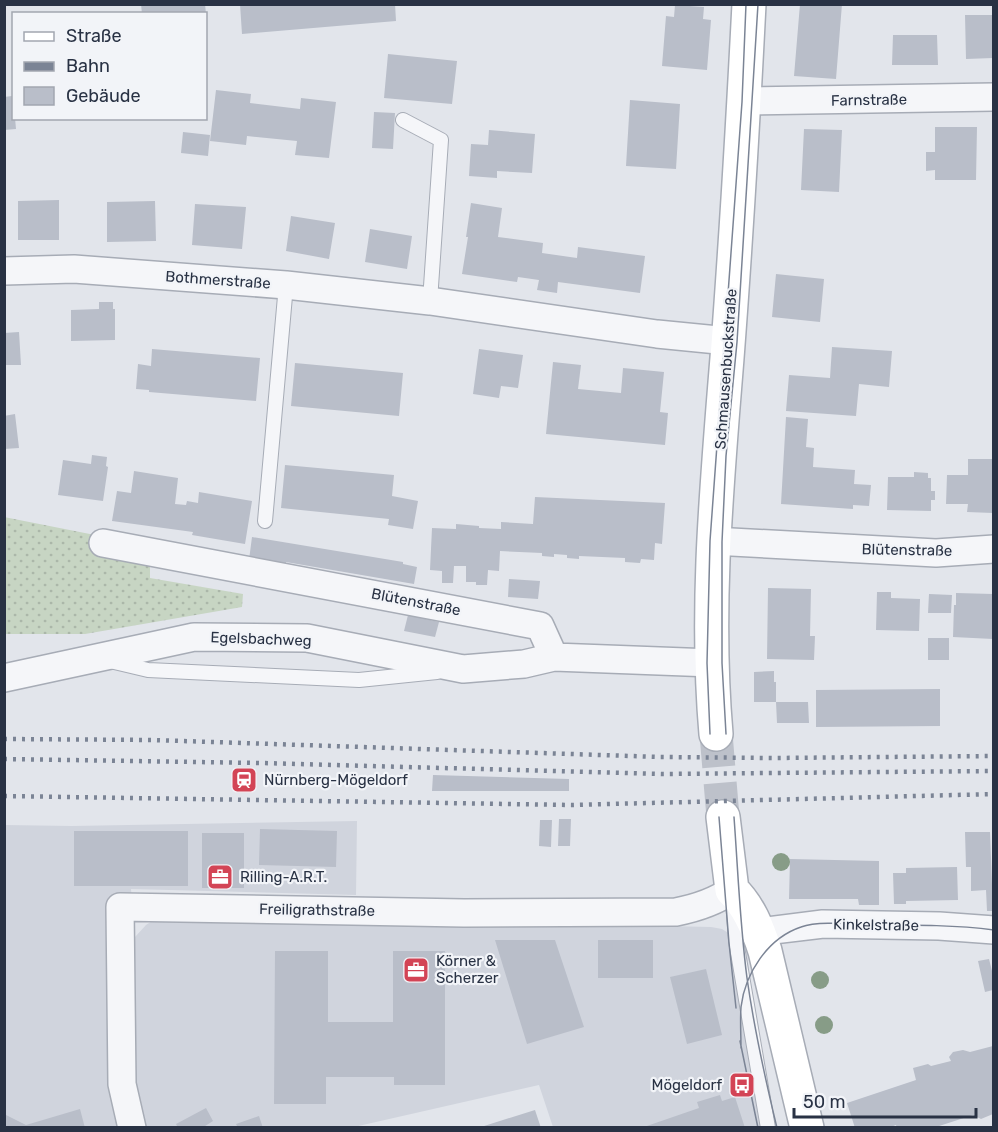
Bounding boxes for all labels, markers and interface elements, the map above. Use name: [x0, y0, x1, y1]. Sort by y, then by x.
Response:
legend: [12, 12, 207, 120]
text: Straße: [66, 25, 122, 47]
text: Bahn: [66, 55, 110, 77]
text: Gebäude: [66, 85, 141, 107]
street label: Farnstraße: [831, 90, 907, 110]
street label: Bothmerstraße: [165, 267, 271, 293]
street label: Schmausenbuckstraße: [711, 288, 741, 450]
street label: Blütenstraße: [862, 540, 952, 560]
street label: Blütenstraße: [370, 585, 462, 619]
street label: Egelsbachweg: [210, 628, 312, 650]
station icon: Nürnberg-Mögeldorf: [229, 765, 259, 795]
place label: Nürnberg-Mögeldorf: [264, 771, 408, 789]
office icon: Rilling-A.R.T.: [205, 862, 235, 892]
place label: Rilling-A.R.T.: [240, 868, 327, 886]
street label: Freiligrathstraße: [259, 900, 375, 920]
street label: Kinkelstraße: [833, 915, 919, 935]
place label: Körner & Scherzer: [436, 952, 499, 987]
office icon: Körner & Scherzer: [401, 955, 431, 985]
bus stop icon: Mögeldorf: [727, 1070, 757, 1100]
place label: Mögeldorf: [651, 1076, 722, 1094]
scale bar: [794, 1081, 976, 1119]
text: 50 m: [803, 1091, 846, 1113]

